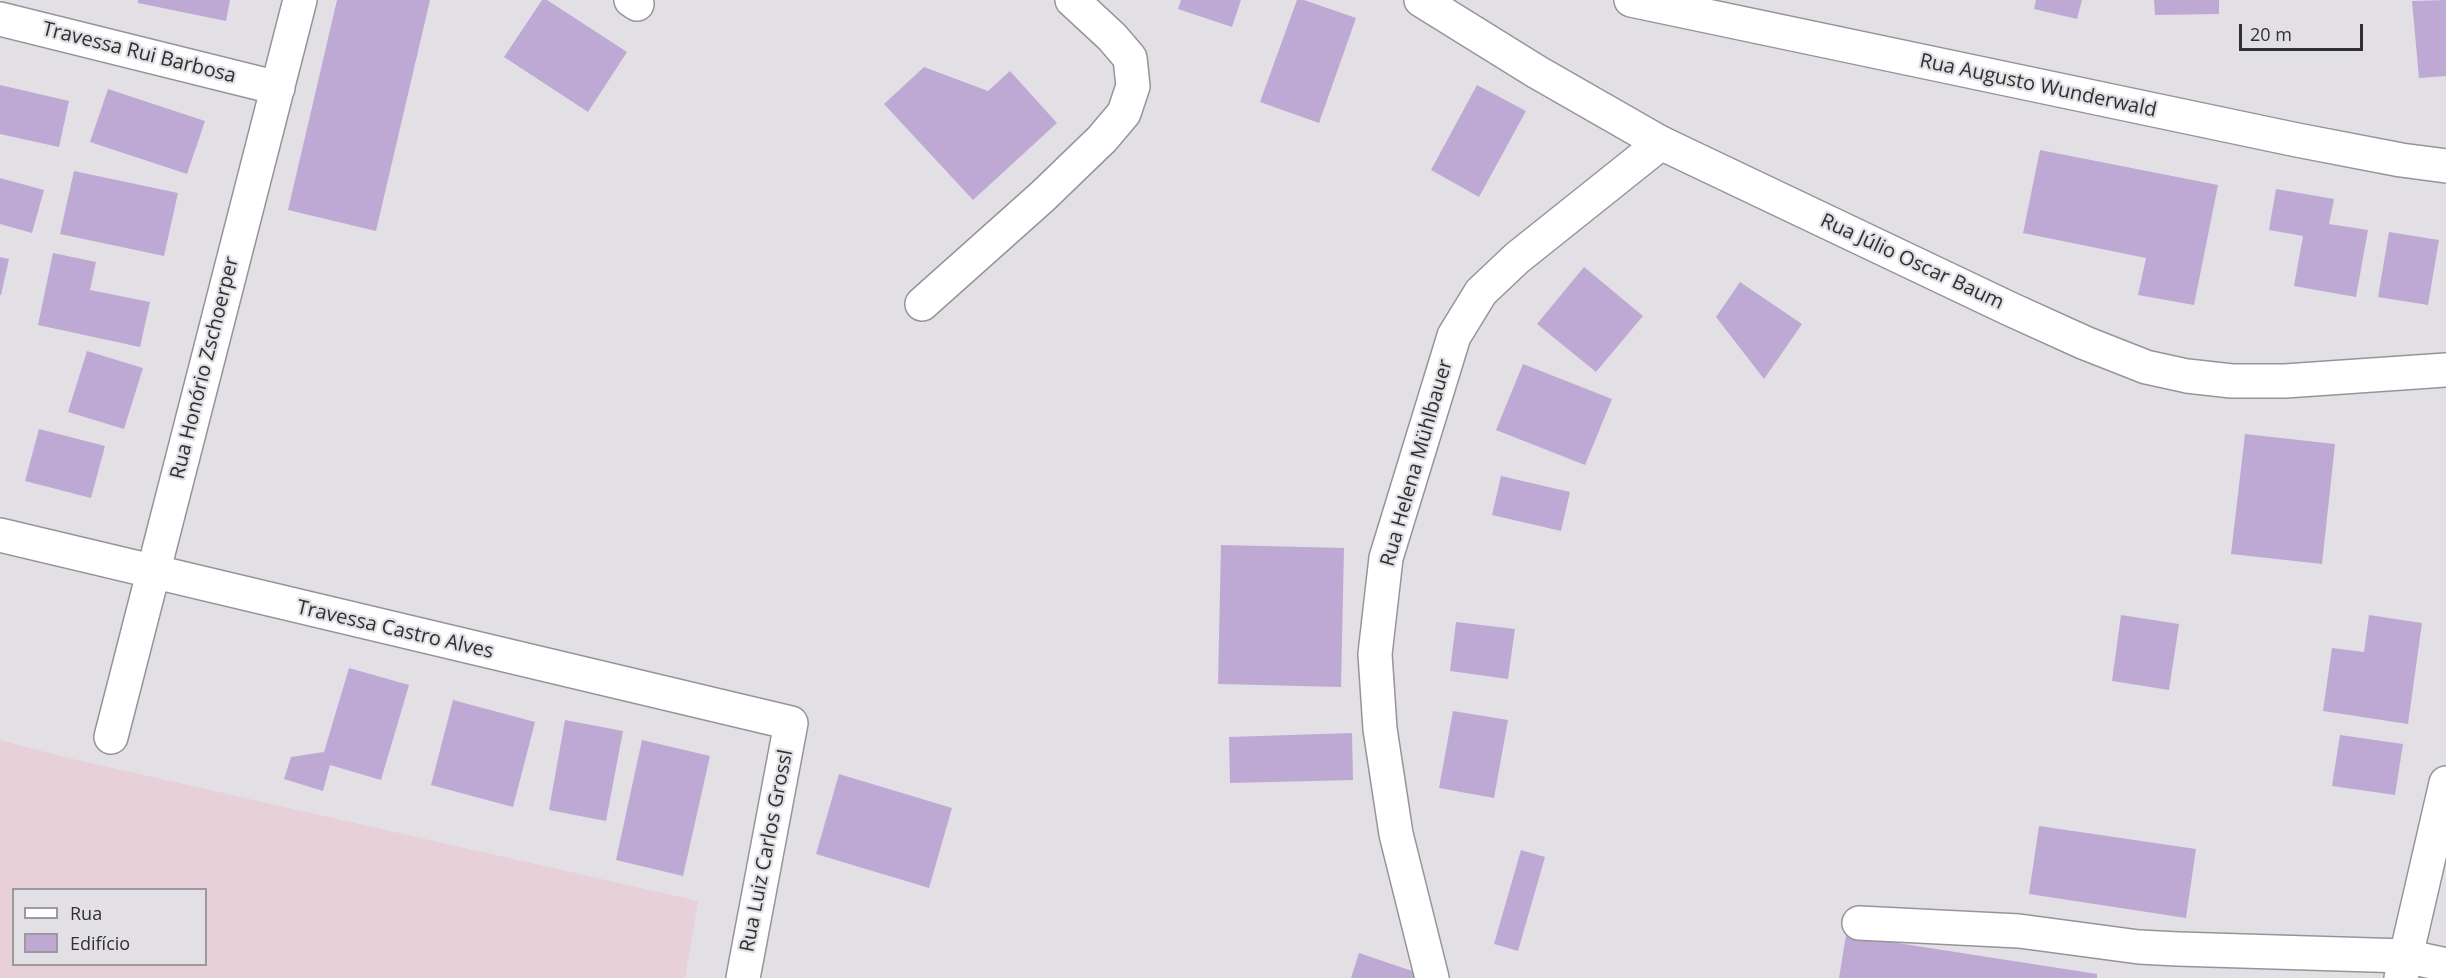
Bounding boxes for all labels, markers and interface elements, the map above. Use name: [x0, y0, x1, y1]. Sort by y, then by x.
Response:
scale bar: [2242, 12, 2366, 50]
street label: Travessa Rui Barbosa: [40, 17, 238, 89]
text: 20 m: [2250, 22, 2292, 46]
street label: Rua Augusto Wunderwald: [1917, 49, 2159, 123]
street label: Rua Júlio Oscar Baum: [1816, 209, 2008, 315]
street label: Rua Honório Zschoerper: [166, 254, 244, 482]
street label: Rua Helena Mühlbauer: [1376, 357, 1458, 569]
street label: Travessa Castro Alves: [294, 596, 496, 664]
street label: Rua Luiz Carlos Grossl: [736, 748, 798, 954]
legend: [12, 888, 207, 966]
text: Rua: [70, 901, 102, 925]
text: Edifício: [70, 931, 130, 955]

